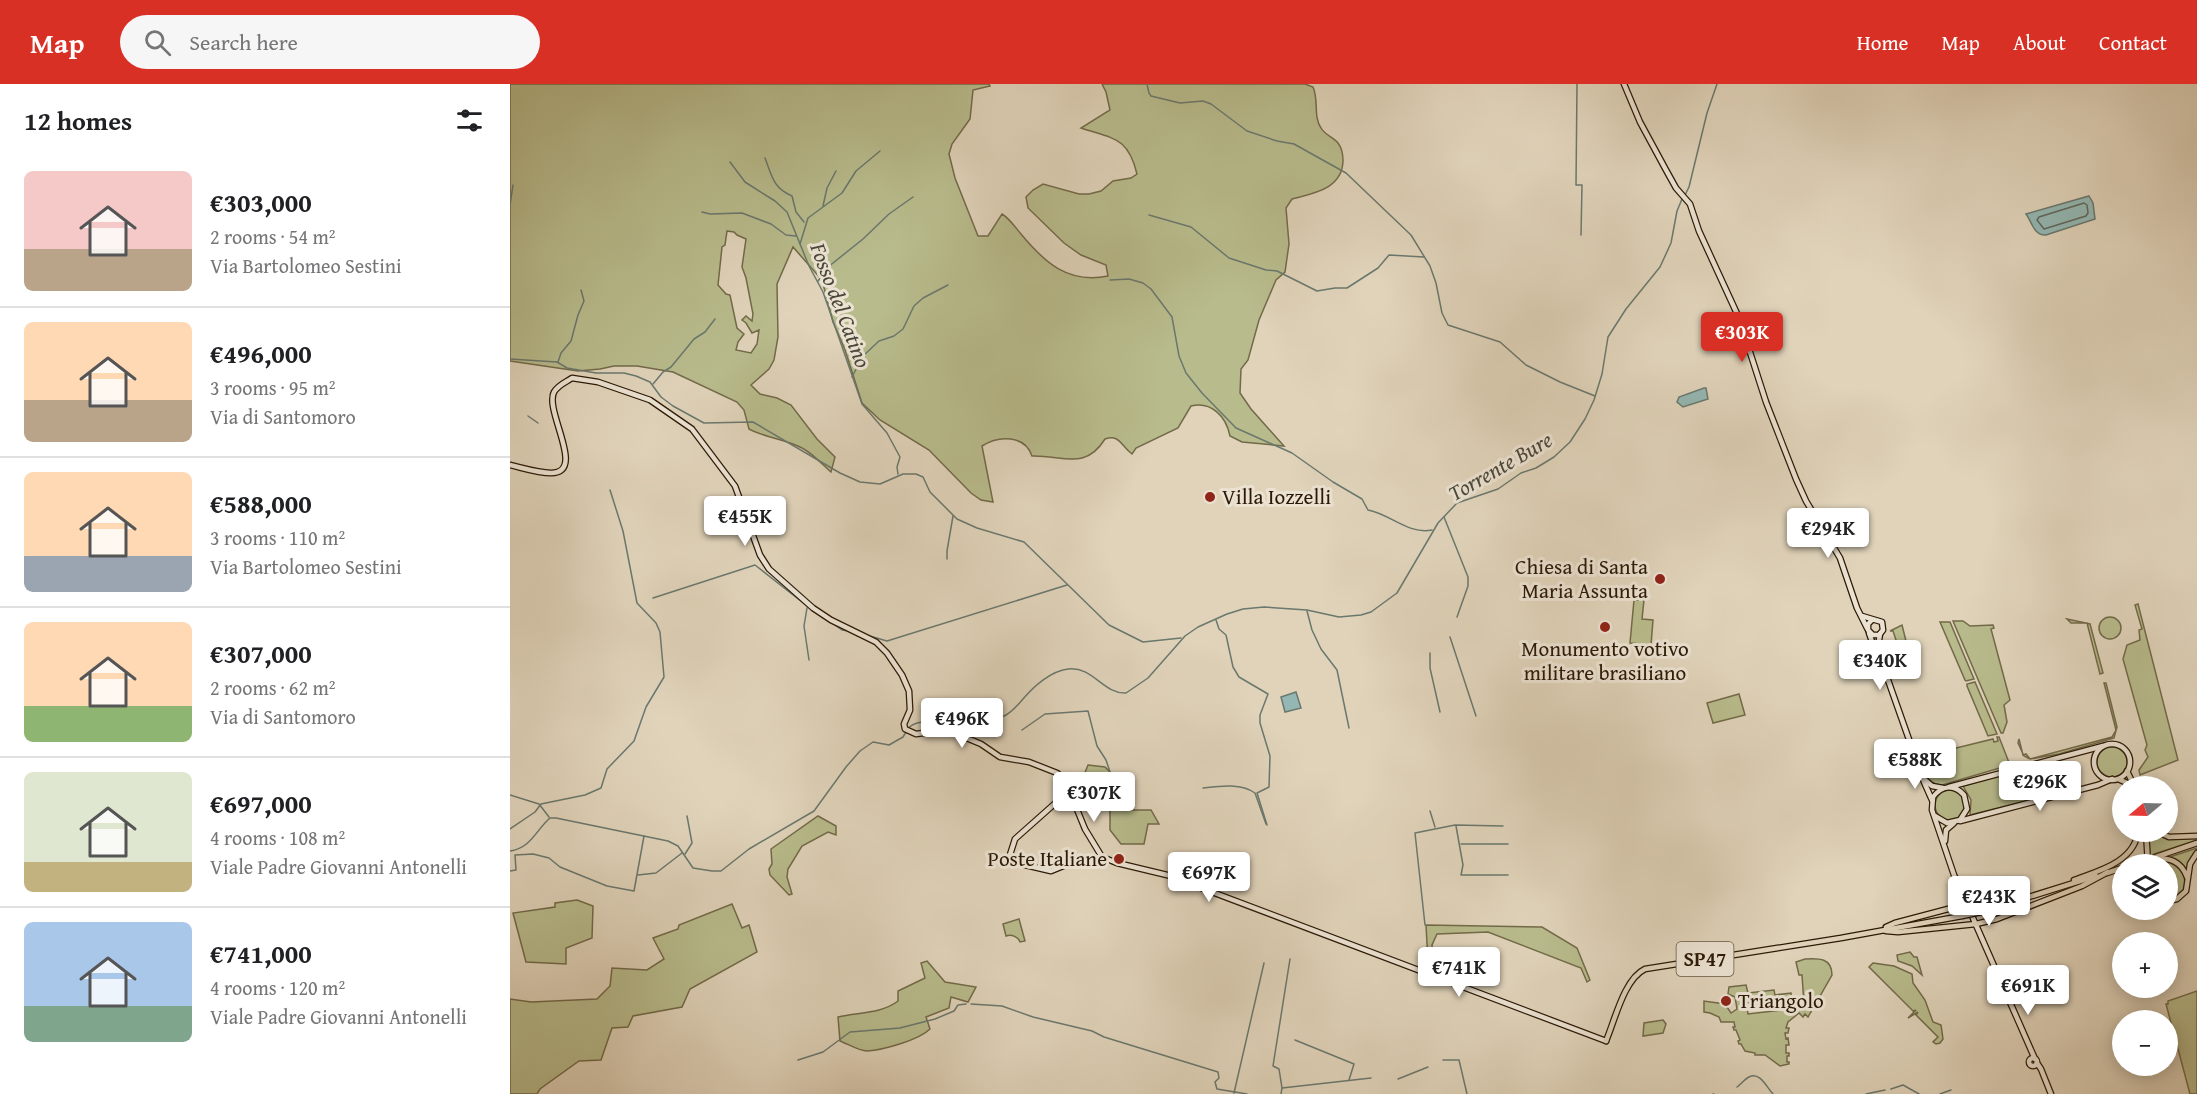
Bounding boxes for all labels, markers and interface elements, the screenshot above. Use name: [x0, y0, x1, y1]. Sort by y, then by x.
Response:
search box: [120, 15, 540, 69]
text: Map: [30, 22, 84, 63]
icon: search: [141, 26, 174, 59]
text: Search here: [189, 26, 298, 58]
text: Home: [1857, 27, 1908, 58]
text: Map: [1941, 27, 1980, 58]
text: About: [2013, 27, 2066, 58]
text: Contact: [2099, 27, 2167, 58]
text: 12 homes: [24, 101, 132, 140]
icon: filters: [453, 104, 486, 137]
text: €303,000: [210, 183, 312, 222]
icon: home: [72, 195, 144, 267]
text: 2 rooms · 54 m²: [210, 222, 336, 251]
water label: Fosso del Catino: [802, 237, 880, 372]
text: Via Bartolomeo Sestini: [210, 251, 402, 280]
pin: €303K: [1700, 312, 1784, 363]
text: €303K: [1715, 317, 1769, 346]
text: €496,000: [210, 334, 312, 373]
icon: home: [72, 346, 144, 418]
text: 3 rooms · 95 m²: [210, 373, 336, 402]
text: Via di Santomoro: [210, 402, 356, 431]
water label: Torrente Bure: [1442, 423, 1558, 509]
place label: Villa Iozzelli: [1222, 481, 1331, 512]
text: €588,000: [210, 484, 312, 523]
marker: Villa Iozzelli: [1203, 490, 1217, 504]
icon: home: [72, 496, 144, 568]
pin: €455K: [703, 496, 787, 547]
text: €455K: [718, 501, 772, 530]
pin: €294K: [1786, 508, 1870, 559]
text: €294K: [1801, 513, 1855, 542]
text: 3 rooms · 110 m²: [210, 523, 345, 552]
place label: Chiesa di Santa Maria Assunta: [1515, 551, 1648, 606]
text: Via Bartolomeo Sestini: [210, 552, 402, 581]
marker: Chiesa di Santa Maria Assunta: [1653, 572, 1667, 586]
marker: Monumento votivo militare brasiliano: [1598, 620, 1612, 634]
place label: Monumento votivo militare brasiliano: [1521, 633, 1689, 688]
text: €307,000: [210, 634, 312, 673]
pin: €340K: [1838, 640, 1922, 691]
text: €340K: [1853, 645, 1907, 674]
icon: home: [72, 646, 144, 718]
text: 2 rooms · 62 m²: [210, 673, 336, 702]
pin: €496K: [920, 698, 1004, 749]
text: Via di Santomoro: [210, 702, 356, 731]
text: €496K: [935, 703, 989, 732]
pin: €588K: [1873, 739, 1957, 790]
text: €588K: [1888, 744, 1942, 773]
pin: €296K: [1998, 761, 2082, 812]
text: €296K: [2013, 766, 2067, 795]
pin: €307K: [1052, 772, 1136, 823]
north arrow: [2112, 776, 2178, 842]
map controls: [2112, 776, 2178, 1076]
text: €307K: [1067, 777, 1121, 806]
text: €697,000: [210, 784, 312, 823]
icon: home: [72, 796, 144, 868]
text: 4 rooms · 108 m²: [210, 823, 345, 852]
place label: Poste Italiane: [988, 843, 1107, 874]
text: Viale Padre Giovanni Antonelli: [210, 852, 467, 881]
marker: Poste Italiane: [1112, 852, 1126, 866]
pin: €697K: [1167, 852, 1251, 903]
button: layers: [2112, 854, 2178, 920]
text: €697K: [1182, 857, 1236, 886]
pin: €243K: [1947, 876, 2031, 927]
text: €243K: [1962, 881, 2016, 910]
button: +: [2112, 932, 2178, 998]
text: €741,000: [210, 934, 312, 973]
road number: SP47: [1676, 942, 1734, 976]
icon: home: [72, 946, 144, 1018]
pin: €741K: [1417, 947, 1501, 998]
text: €741K: [1432, 952, 1486, 981]
pin: €691K: [1986, 965, 2070, 1016]
text: €691K: [2001, 970, 2055, 999]
text: 4 rooms · 120 m²: [210, 973, 345, 1002]
place label: Triangolo: [1738, 985, 1824, 1016]
marker: Triangolo: [1719, 994, 1733, 1008]
text: Viale Padre Giovanni Antonelli: [210, 1002, 467, 1031]
button: −: [2112, 1010, 2178, 1076]

